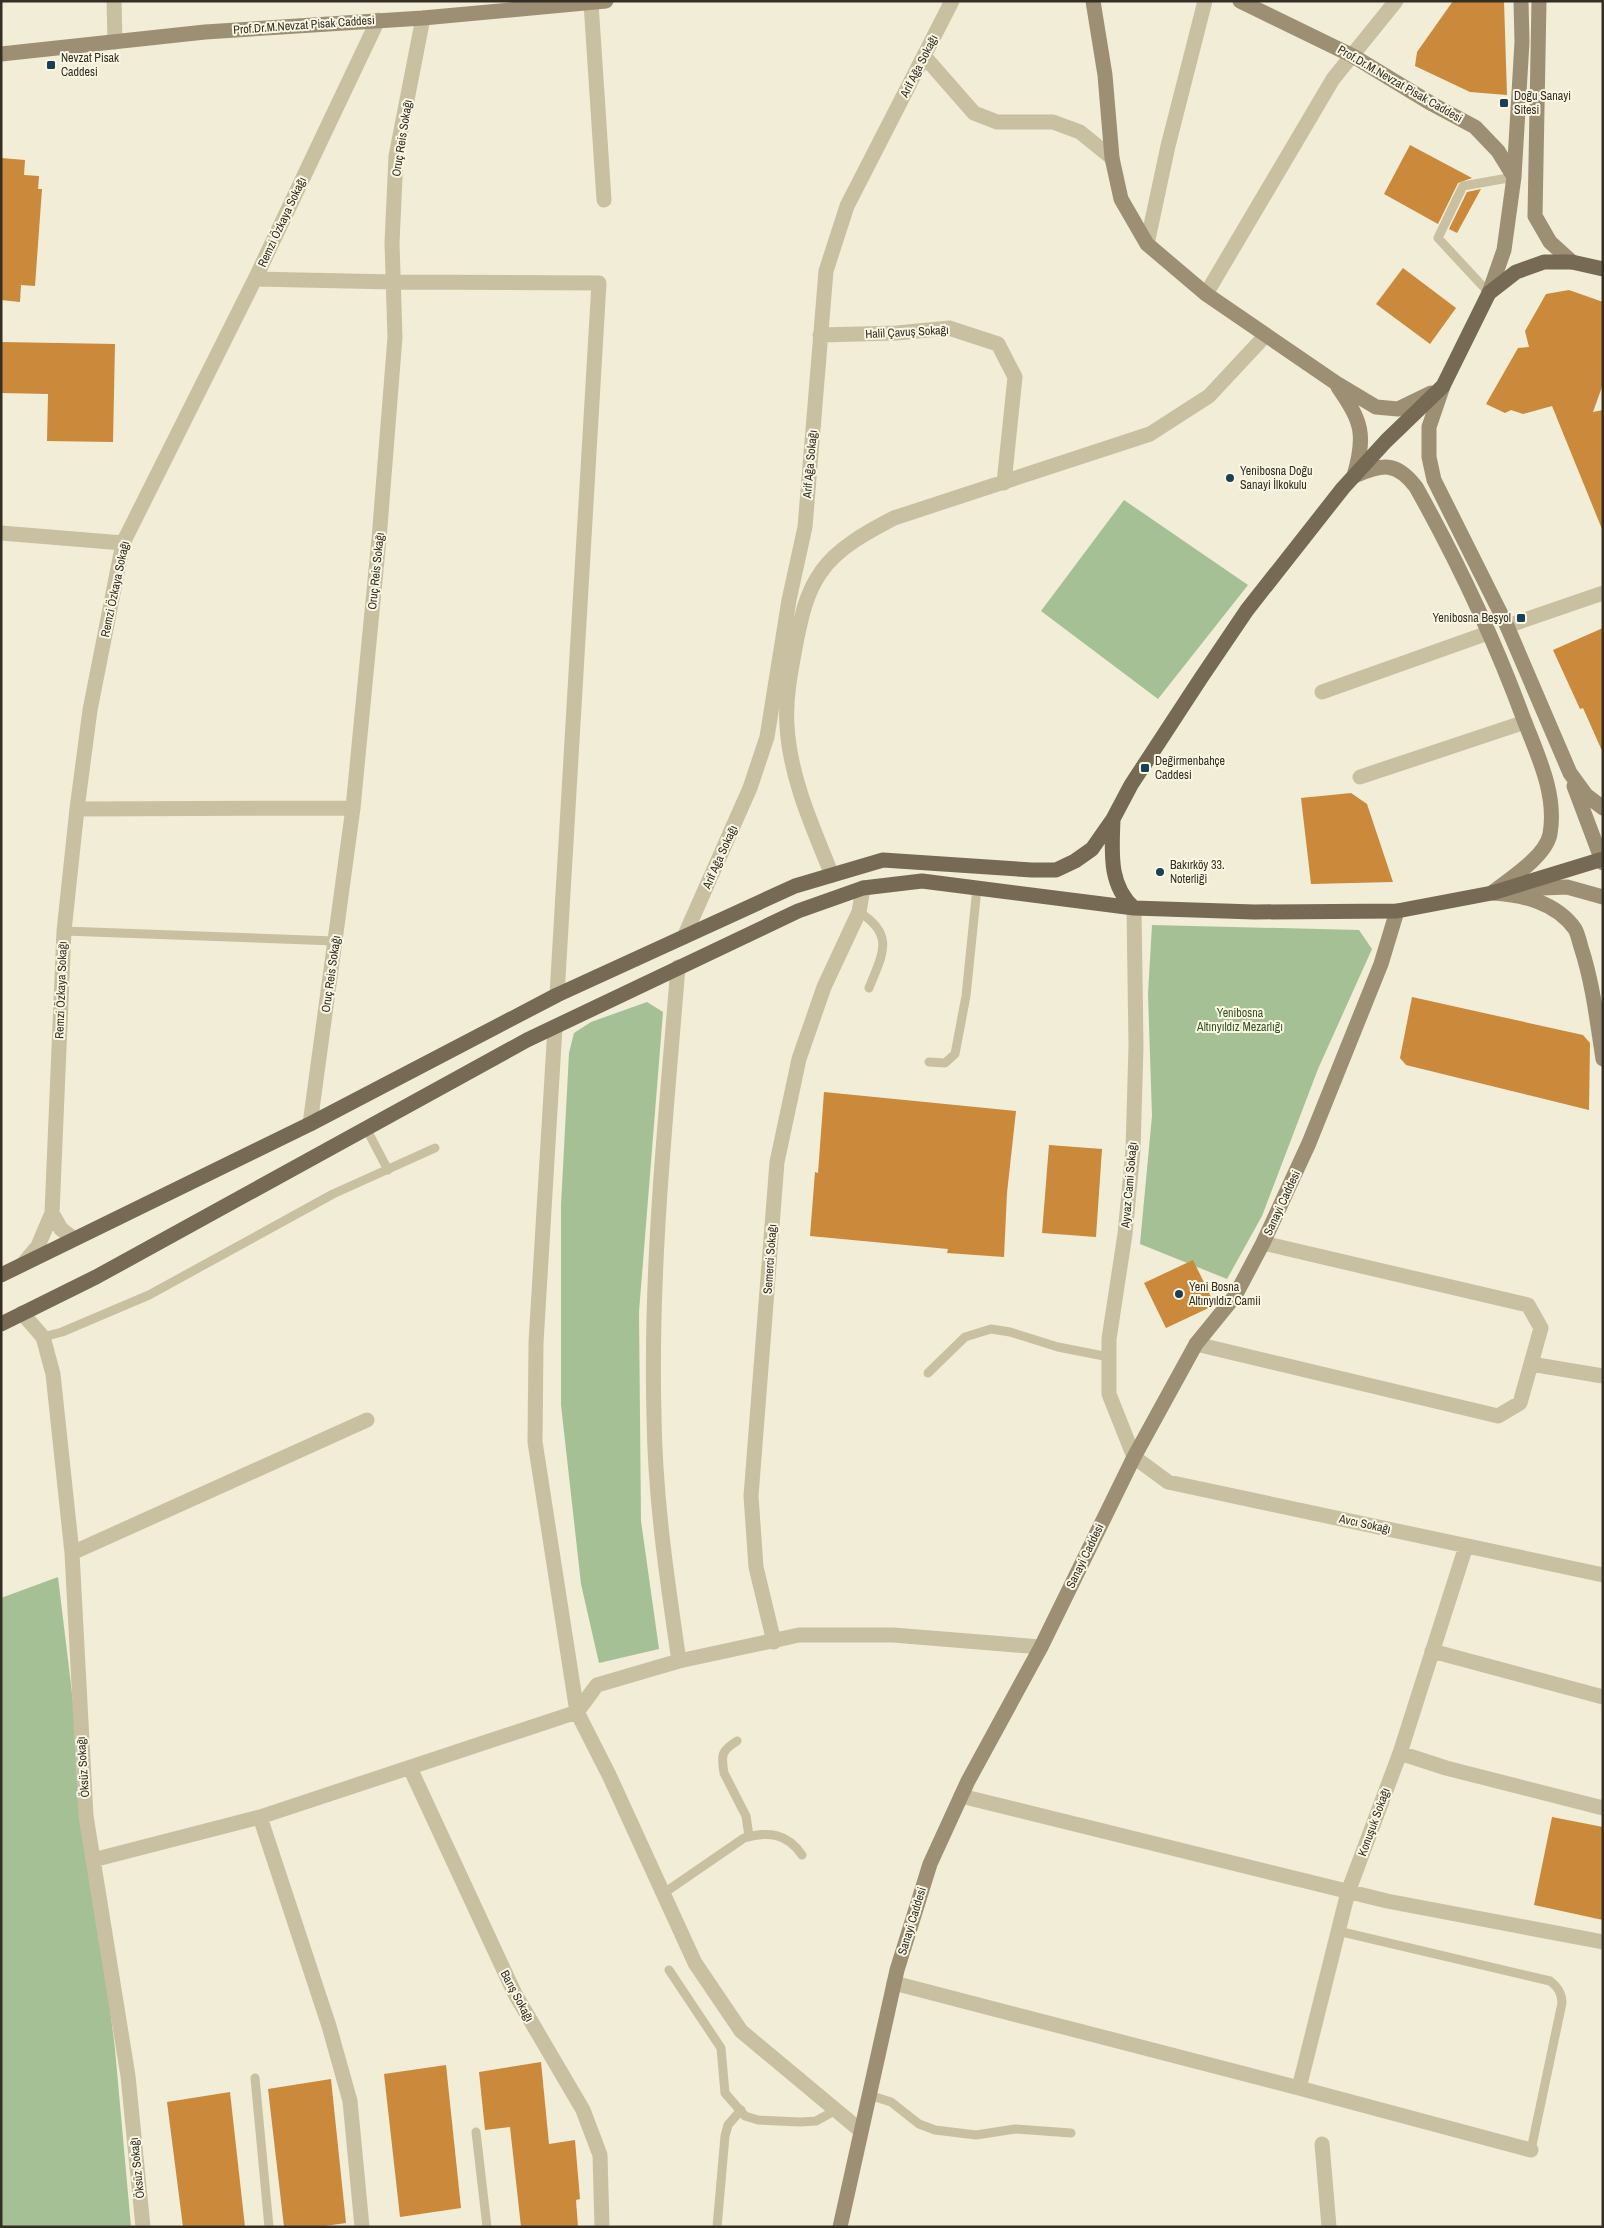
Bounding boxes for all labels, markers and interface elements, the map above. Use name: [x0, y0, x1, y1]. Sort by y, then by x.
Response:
street label: Prof.Dr.M.Nevzat Pisak Caddesi: [233, 12, 375, 38]
street label: Arif Ağa Sokağı: [896, 32, 942, 101]
street label: Prof.Dr.M.Nevzat Pisak Caddesi: [1335, 42, 1465, 126]
place label: Nevzat Pisak Caddesi: [61, 50, 119, 80]
marker: Nevzat Pisak Caddesi: [45, 59, 57, 71]
place label: Doğu Sanayi Sitesi: [1514, 88, 1571, 118]
marker: Doğu Sanayi Sitesi: [1498, 97, 1510, 109]
street label: Oruç Reis Sokağı: [388, 98, 416, 178]
street label: Remzi Özkaya Sokağı: [253, 174, 310, 270]
street label: Halil Çavuş Sokağı: [865, 322, 949, 342]
street label: Arif Ağa Sokağı: [799, 429, 821, 500]
place label: Yenibosna Doğu Sanayi İlkokulu: [1240, 463, 1313, 493]
marker: Yenibosna Doğu Sanayi İlkokulu: [1224, 472, 1236, 484]
street label: Oruç Reis Sokağı: [364, 532, 388, 610]
street label: Remzi Özkaya Sokağı: [96, 539, 133, 639]
place label: Yenibosna Beşyol: [1432, 610, 1511, 626]
marker: Yenibosna Beşyol: [1515, 612, 1527, 624]
place label: Değirmenbahçe Caddesi: [1155, 753, 1225, 783]
marker: Değirmenbahçe Caddesi: [1139, 762, 1151, 774]
street label: Arif Ağa Sokağı: [698, 823, 741, 892]
place label: Bakırköy 33. Noterliği: [1170, 857, 1225, 887]
marker: Bakırköy 33. Noterliği: [1154, 866, 1166, 878]
street label: Oruç Reis Sokağı: [318, 934, 344, 1014]
street label: Remzi Özkaya Sokağı: [50, 941, 71, 1039]
park label: Yenibosna Altınyıldız Mezarlığı: [1196, 1005, 1283, 1035]
street label: Ayvaz Cami Sokağı: [1117, 1141, 1141, 1230]
street label: Sanayi Caddesi: [1260, 1168, 1304, 1238]
street label: Semerci Sokağı: [760, 1224, 780, 1294]
place label: Yeni Bosna Altınyıldız Camii: [1188, 1279, 1261, 1309]
marker: Yeni Bosna Altınyıldız Camii: [1173, 1288, 1185, 1300]
street label: Avcı Sokağı: [1337, 1511, 1392, 1537]
street label: Sanayi Caddesi: [1062, 1521, 1108, 1591]
street label: Öksüz Sokağı: [72, 1736, 93, 1798]
street label: Konuşuk Sokağı: [1354, 1786, 1394, 1858]
street label: Sanayi Caddesi: [894, 1885, 930, 1957]
street label: Barış Sokağı: [497, 1967, 537, 2025]
street label: Öksüz Sokağı: [125, 2137, 148, 2199]

